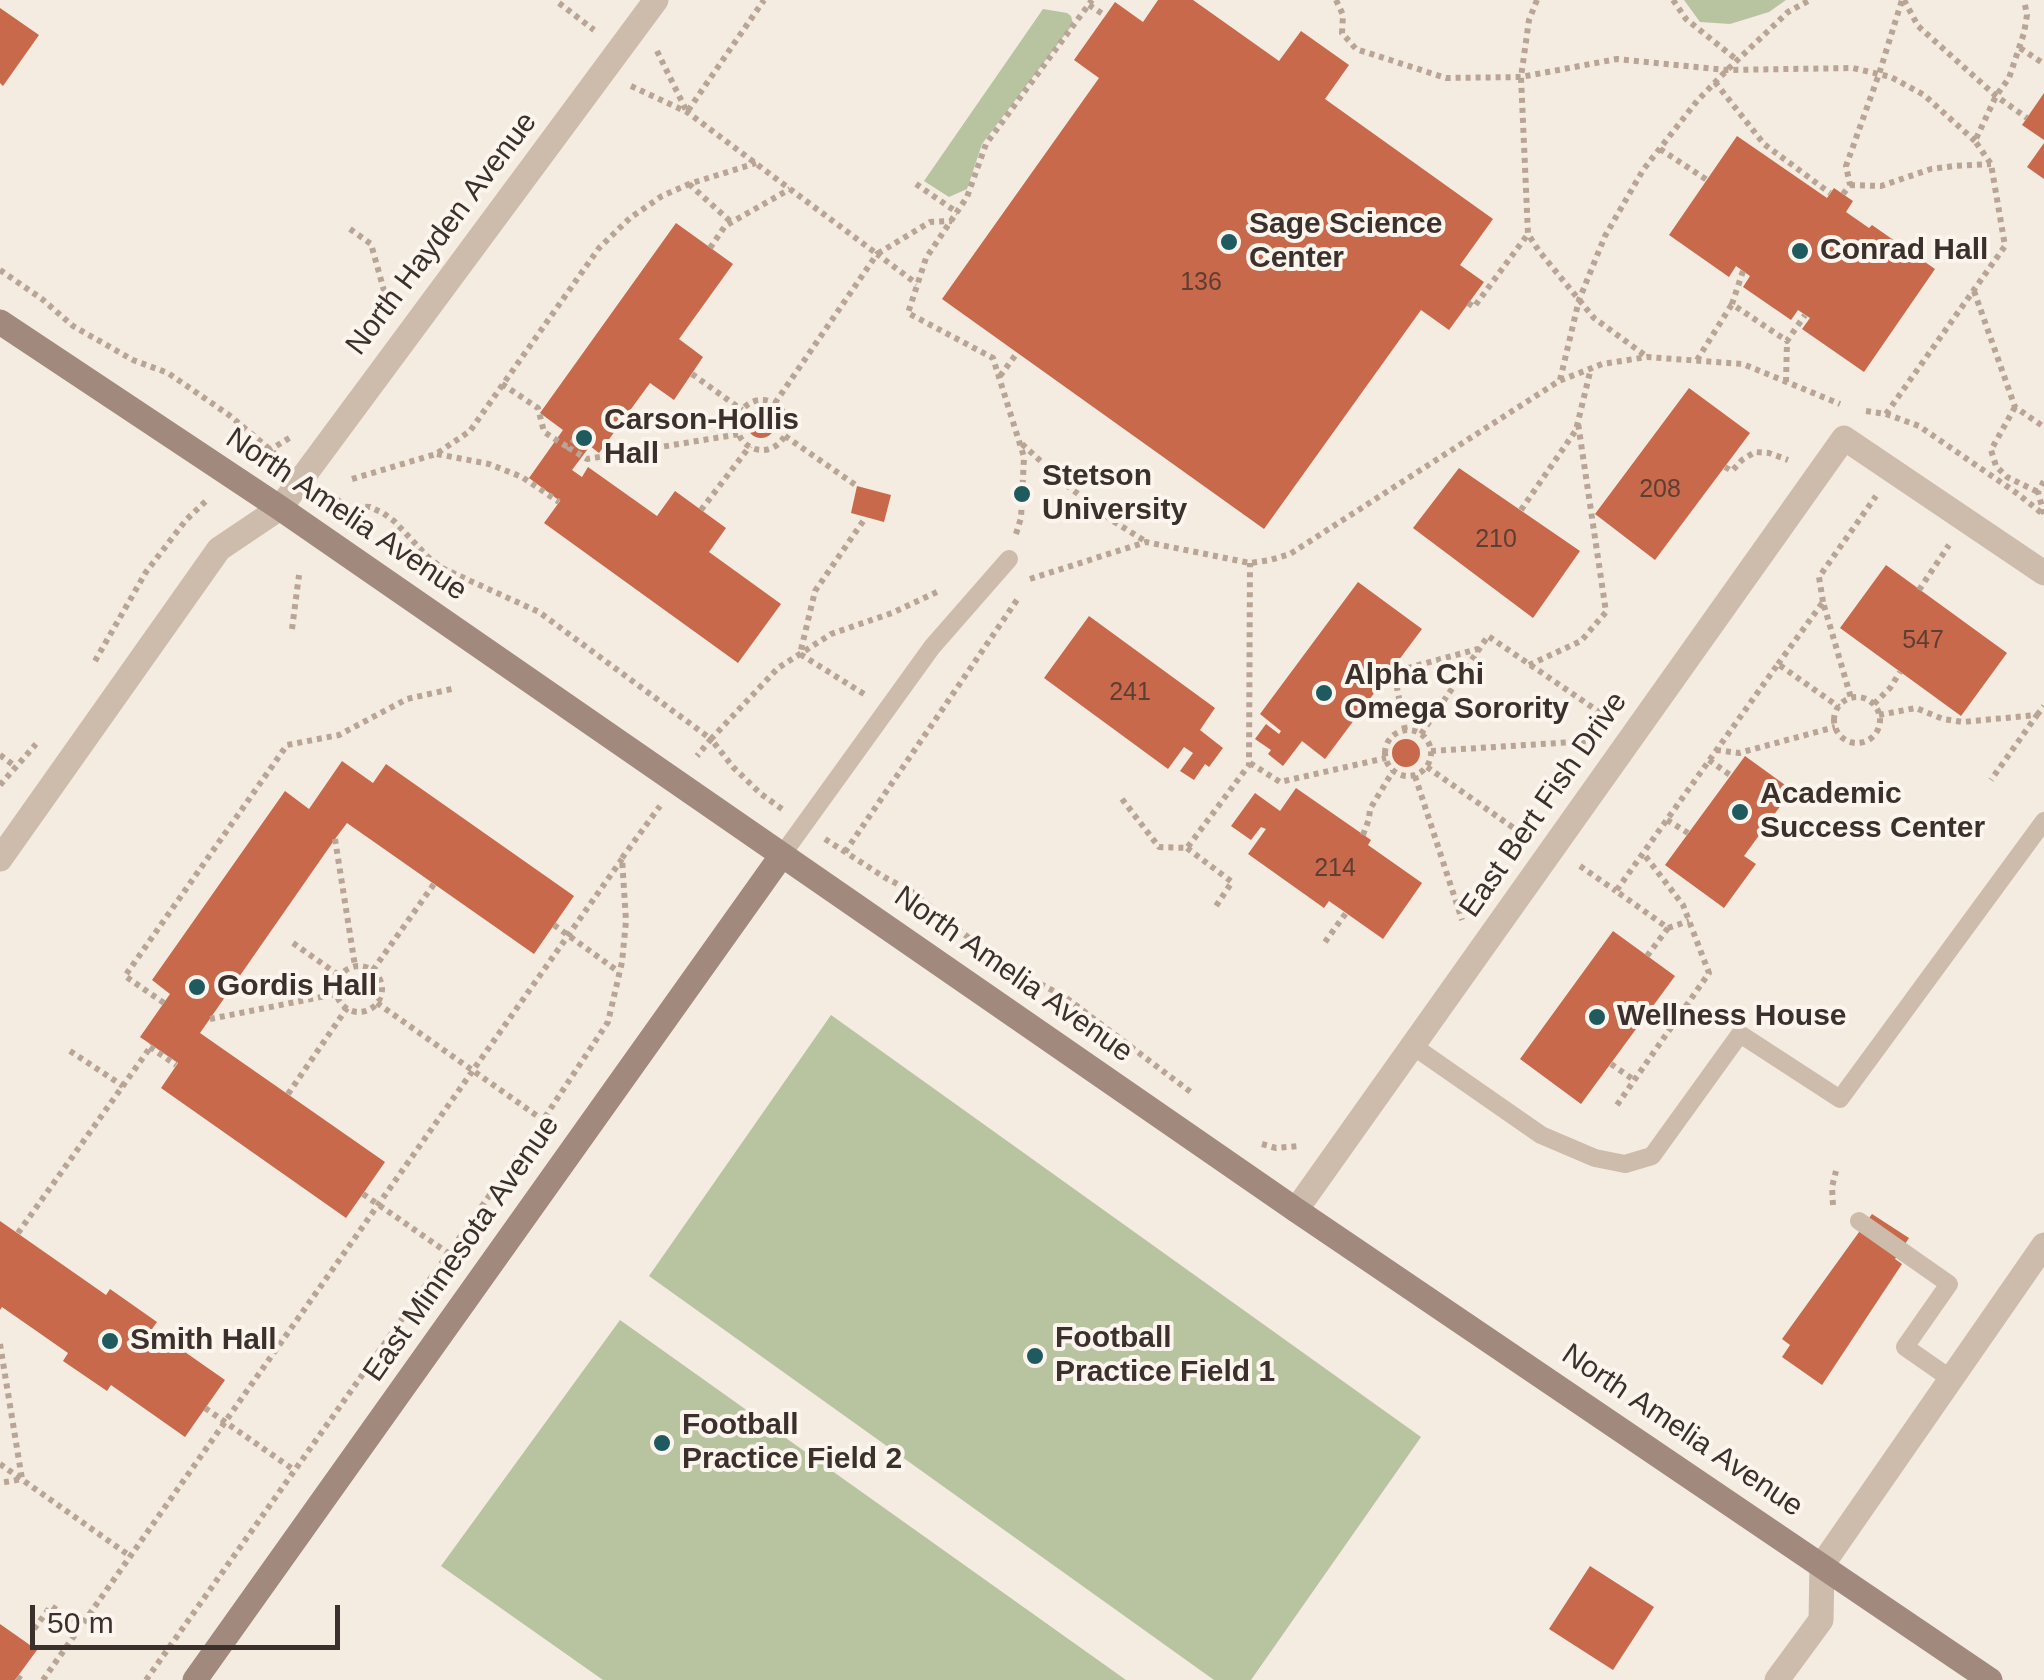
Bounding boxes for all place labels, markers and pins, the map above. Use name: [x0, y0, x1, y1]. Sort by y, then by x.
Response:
place label: Sage Science Center: [1249, 207, 1442, 278]
marker: Sage Science Center: [1218, 231, 1240, 253]
place label: Conrad Hall: [1820, 233, 1988, 269]
marker: Conrad Hall: [1789, 240, 1811, 262]
place label: Carson-Hollis Hall: [604, 403, 799, 474]
marker: Carson-Hollis Hall: [573, 427, 595, 449]
place label: Stetson University: [1042, 459, 1187, 530]
marker: Stetson University: [1011, 483, 1033, 505]
place label: Alpha Chi Omega Sorority: [1344, 658, 1569, 728]
marker: Alpha Chi Omega Sorority: [1313, 682, 1335, 704]
place label: Academic Success Center: [1760, 777, 1985, 848]
marker: Academic Success Center: [1729, 801, 1751, 823]
place label: Gordis Hall: [217, 969, 377, 1005]
marker: Gordis Hall: [186, 976, 208, 998]
place label: Wellness House: [1617, 999, 1847, 1035]
marker: Wellness House: [1586, 1006, 1608, 1028]
place label: Football Practice Field 1: [1055, 1321, 1275, 1392]
place label: Smith Hall: [130, 1323, 277, 1359]
marker: Smith Hall: [99, 1330, 121, 1352]
marker: Football Practice Field 1: [1024, 1345, 1046, 1367]
place label: Football Practice Field 2: [682, 1408, 902, 1478]
marker: Football Practice Field 2: [651, 1432, 673, 1454]

